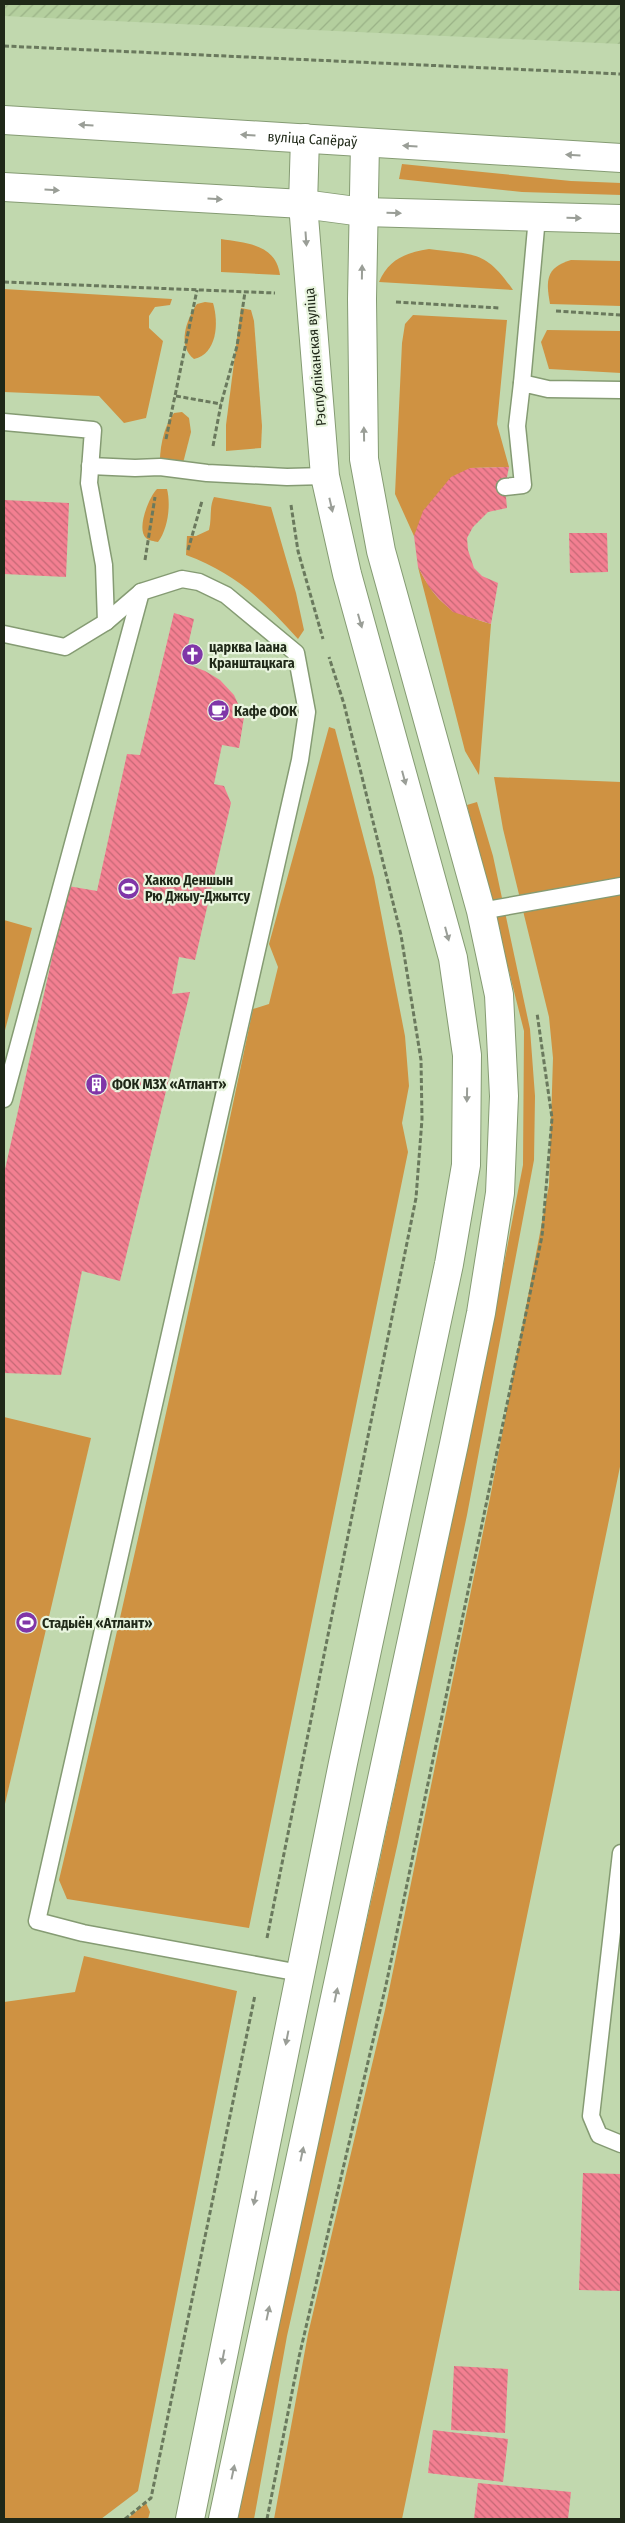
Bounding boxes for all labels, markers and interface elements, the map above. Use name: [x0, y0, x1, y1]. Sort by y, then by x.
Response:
one-way arrow: [78, 121, 94, 129]
street label: вуліца Сапёраў: [267, 128, 358, 151]
one-way arrow: [240, 131, 256, 139]
one-way arrow: [402, 141, 418, 149]
one-way arrow: [564, 151, 580, 159]
one-way arrow: [45, 186, 61, 194]
one-way arrow: [207, 195, 223, 203]
one-way arrow: [386, 209, 402, 217]
one-way arrow: [566, 214, 582, 222]
one-way arrow: [302, 232, 310, 248]
one-way arrow: [358, 263, 366, 279]
street label: Рэспубліканская вуліца: [301, 287, 330, 427]
one-way arrow: [360, 426, 368, 442]
one-way arrow: [327, 498, 335, 513]
one-way arrow: [356, 614, 364, 629]
place label: царква Іаана Кранштацкага: [209, 639, 295, 672]
church icon: царква Іаана Кранштацкага: [181, 643, 205, 667]
cafe icon: Кафе ФОК: [206, 699, 230, 723]
place label: Кафе ФОК: [234, 703, 298, 720]
one-way arrow: [400, 770, 408, 785]
place label: Хакко Деншын Рю Джыу-Джытсу: [144, 872, 251, 905]
sports icon: Хакко Деншын Рю Джыу-Джытсу: [117, 876, 141, 900]
one-way arrow: [443, 927, 451, 942]
building icon: ФОК МЗХ «Атлант»: [84, 1072, 108, 1096]
place label: ФОК МЗХ «Атлант»: [112, 1076, 227, 1093]
one-way arrow: [463, 1087, 471, 1103]
sports icon: Стадыён «Атлант»: [14, 1611, 38, 1635]
place label: Стадыён «Атлант»: [42, 1615, 153, 1632]
one-way arrow: [332, 1987, 340, 2003]
one-way arrow: [283, 2031, 291, 2046]
one-way arrow: [298, 2145, 306, 2161]
one-way arrow: [251, 2190, 259, 2205]
one-way arrow: [264, 2304, 272, 2320]
one-way arrow: [219, 2349, 227, 2365]
one-way arrow: [230, 2463, 238, 2479]

